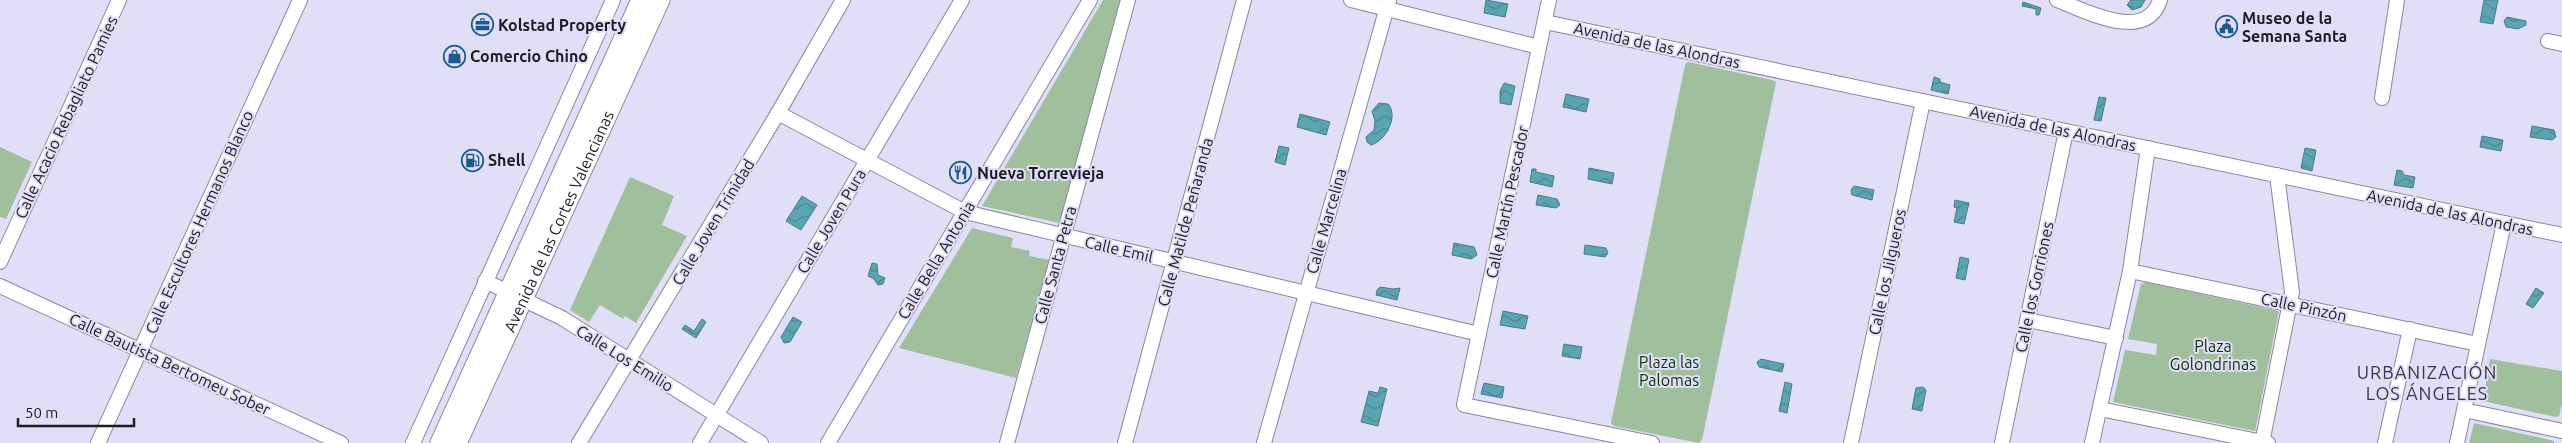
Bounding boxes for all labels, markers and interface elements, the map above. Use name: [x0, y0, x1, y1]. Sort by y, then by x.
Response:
place label: Museo de la Semana Santa: [2242, 9, 2347, 45]
street label: Calle Acacio Rebagliato Pamies: [11, 13, 121, 221]
office icon: Kolstad Property: [470, 13, 494, 37]
public building icon: Museo de la Semana Santa: [2214, 15, 2238, 39]
place label: Kolstad Property: [498, 16, 626, 34]
street label: Avenida de las Alondras: [1572, 19, 1742, 71]
shop icon: Comercio Chino: [442, 44, 466, 68]
place label: Comercio Chino: [470, 47, 588, 65]
street label: Avenida de las Alondras: [1968, 102, 2138, 154]
street label: Calle Escultores Hermanos Blanco: [141, 108, 257, 336]
street label: Avenida de las Cortes Valencianas: [500, 108, 617, 335]
street label: Calle Martín Pescador: [1482, 124, 1532, 280]
street label: Calle Matilde Peñaranda: [1154, 136, 1216, 308]
fuel station icon: Shell: [460, 148, 484, 172]
place label: Shell: [488, 151, 526, 169]
street label: Calle Joven Trinidad: [668, 156, 758, 288]
restaurant icon: Nueva Torrevieja: [949, 161, 973, 185]
place label: Nueva Torrevieja: [977, 164, 1104, 182]
street label: Calle Joven Pura: [793, 166, 869, 276]
street label: Calle Marcelina: [1302, 166, 1350, 276]
street label: Avenida de las Alondras: [2365, 186, 2535, 238]
street label: Calle Bella Antonia: [894, 198, 978, 322]
street label: Calle Santa Petra: [1031, 204, 1079, 326]
street label: Calle los Jilgueros: [1865, 207, 1909, 337]
street label: Calle los Gorriones: [2011, 220, 2057, 354]
street label: Calle Emil: [1083, 232, 1155, 266]
street label: Calle Pinzón: [2259, 289, 2349, 325]
street label: Calle Bautista Bertomeu Sober: [67, 309, 273, 419]
street label: Calle Los Emilio: [573, 321, 677, 395]
park label: Plaza Golondrinas: [2170, 337, 2256, 373]
park label: Plaza las Palomas: [1639, 353, 1699, 389]
district label: URBANIZACIÓN LOS ÁNGELES: [2357, 361, 2497, 403]
scale bar: [18, 396, 134, 428]
text: 50 m: [25, 404, 58, 421]

